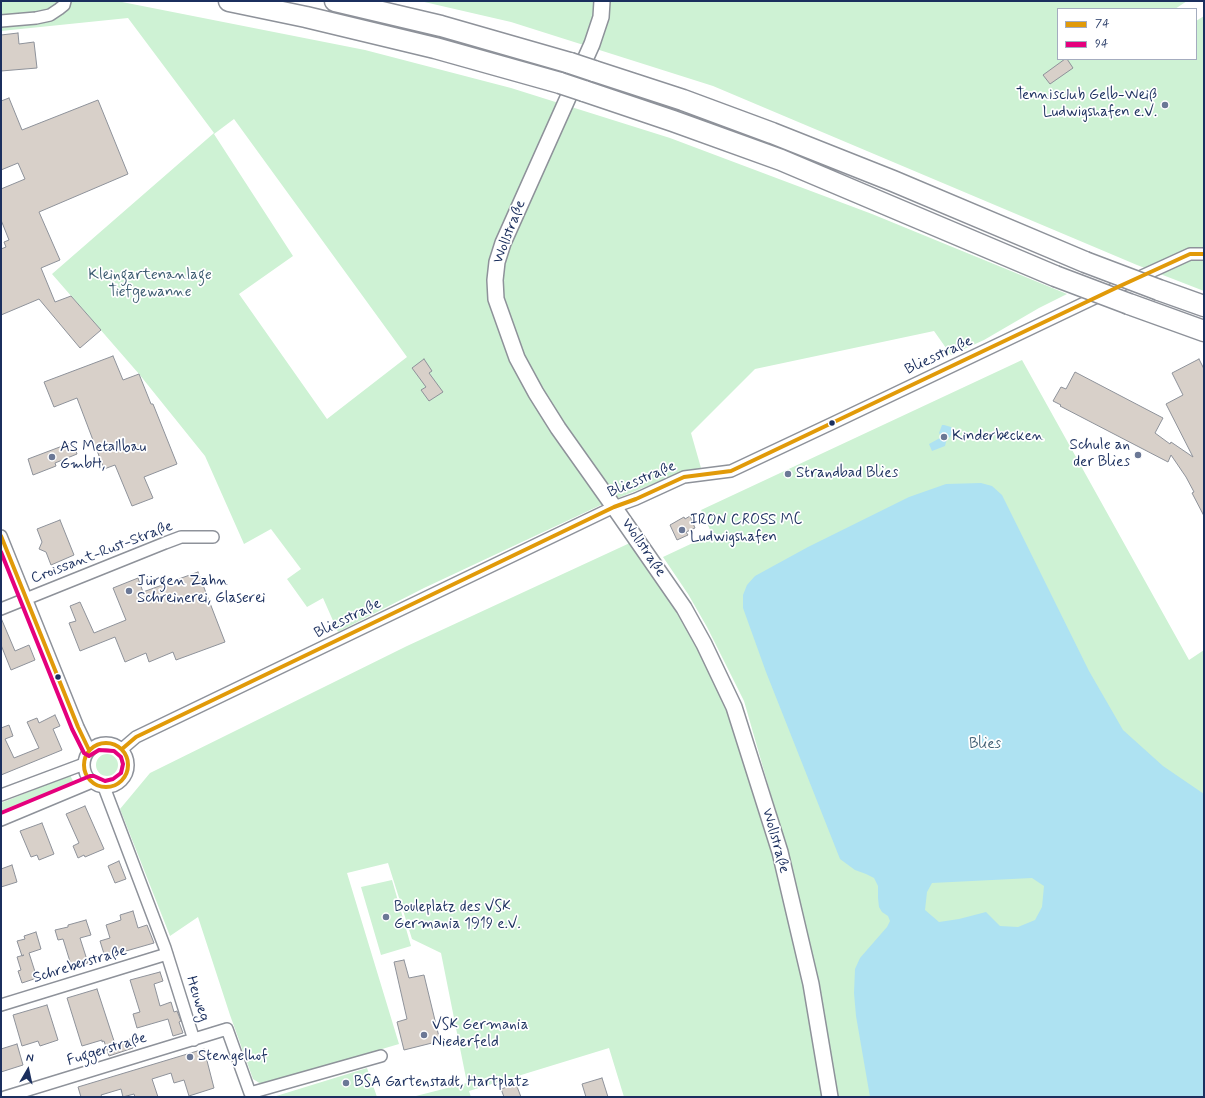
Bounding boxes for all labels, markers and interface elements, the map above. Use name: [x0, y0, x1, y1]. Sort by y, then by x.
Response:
legend: [1057, 8, 1197, 60]
text: 74: [1095, 16, 1110, 32]
text: 94: [1095, 36, 1108, 52]
place label: Tennisclub Gelb-Weiß Ludwigshafen e.V.: [1016, 87, 1157, 122]
marker: Tennisclub Gelb-Weiß Ludwigshafen e.V.: [1160, 100, 1170, 110]
street label: Wollstraße: [490, 198, 530, 266]
park label: Kleingartenanlage Tiefgewanne: [88, 267, 212, 302]
street label: Bliesstraße: [902, 333, 976, 379]
unlabelled marker: [827, 418, 837, 428]
place label: Kinderbecken: [952, 428, 1044, 446]
marker: Kinderbecken: [939, 432, 949, 442]
place label: Schule an der Blies: [1070, 437, 1130, 472]
place label: AS Metallbau GmbH,: [60, 439, 146, 474]
marker: Schule an der Blies: [1133, 450, 1143, 460]
marker: AS Metallbau GmbH,: [47, 452, 57, 462]
street label: Bliesstraße: [605, 458, 679, 502]
place label: Strandbad Blies: [796, 465, 898, 483]
marker: Strandbad Blies: [783, 469, 793, 479]
place label: IRON CROSS MC Ludwigshafen: [690, 512, 802, 547]
street label: Wollstraße: [617, 515, 669, 581]
street label: Croissant-Rust-Straße: [29, 518, 175, 588]
marker: IRON CROSS MC Ludwigshafen: [677, 525, 687, 535]
place label: Jürgen Zahn Schreinerei, Glaserei: [137, 573, 265, 608]
marker: Jürgen Zahn Schreinerei, Glaserei: [124, 586, 134, 596]
street label: Bliesstraße: [312, 595, 384, 643]
unlabelled marker: [53, 672, 63, 682]
park label: Blies: [969, 736, 1001, 754]
street label: Wollstraße: [757, 806, 793, 876]
place label: Bouleplatz des VSK Germania 1919 e.V.: [394, 899, 521, 934]
marker: Bouleplatz des VSK Germania 1919 e.V.: [381, 912, 391, 922]
street label: Schreberstraße: [31, 942, 129, 988]
street label: Heuweg: [181, 974, 213, 1024]
place label: VSK Germania Niederfeld: [432, 1017, 528, 1052]
street label: Fuggerstraße: [65, 1029, 149, 1071]
marker: VSK Germania Niederfeld: [419, 1030, 429, 1040]
place label: Stengelhof: [198, 1048, 268, 1066]
north arrow: [8, 1050, 48, 1090]
text: N: [25, 1051, 35, 1066]
marker: Stengelhof: [185, 1052, 195, 1062]
place label: BSA Gartenstadt, Hartplatz: [354, 1074, 529, 1092]
marker: BSA Gartenstadt, Hartplatz: [341, 1078, 351, 1088]

